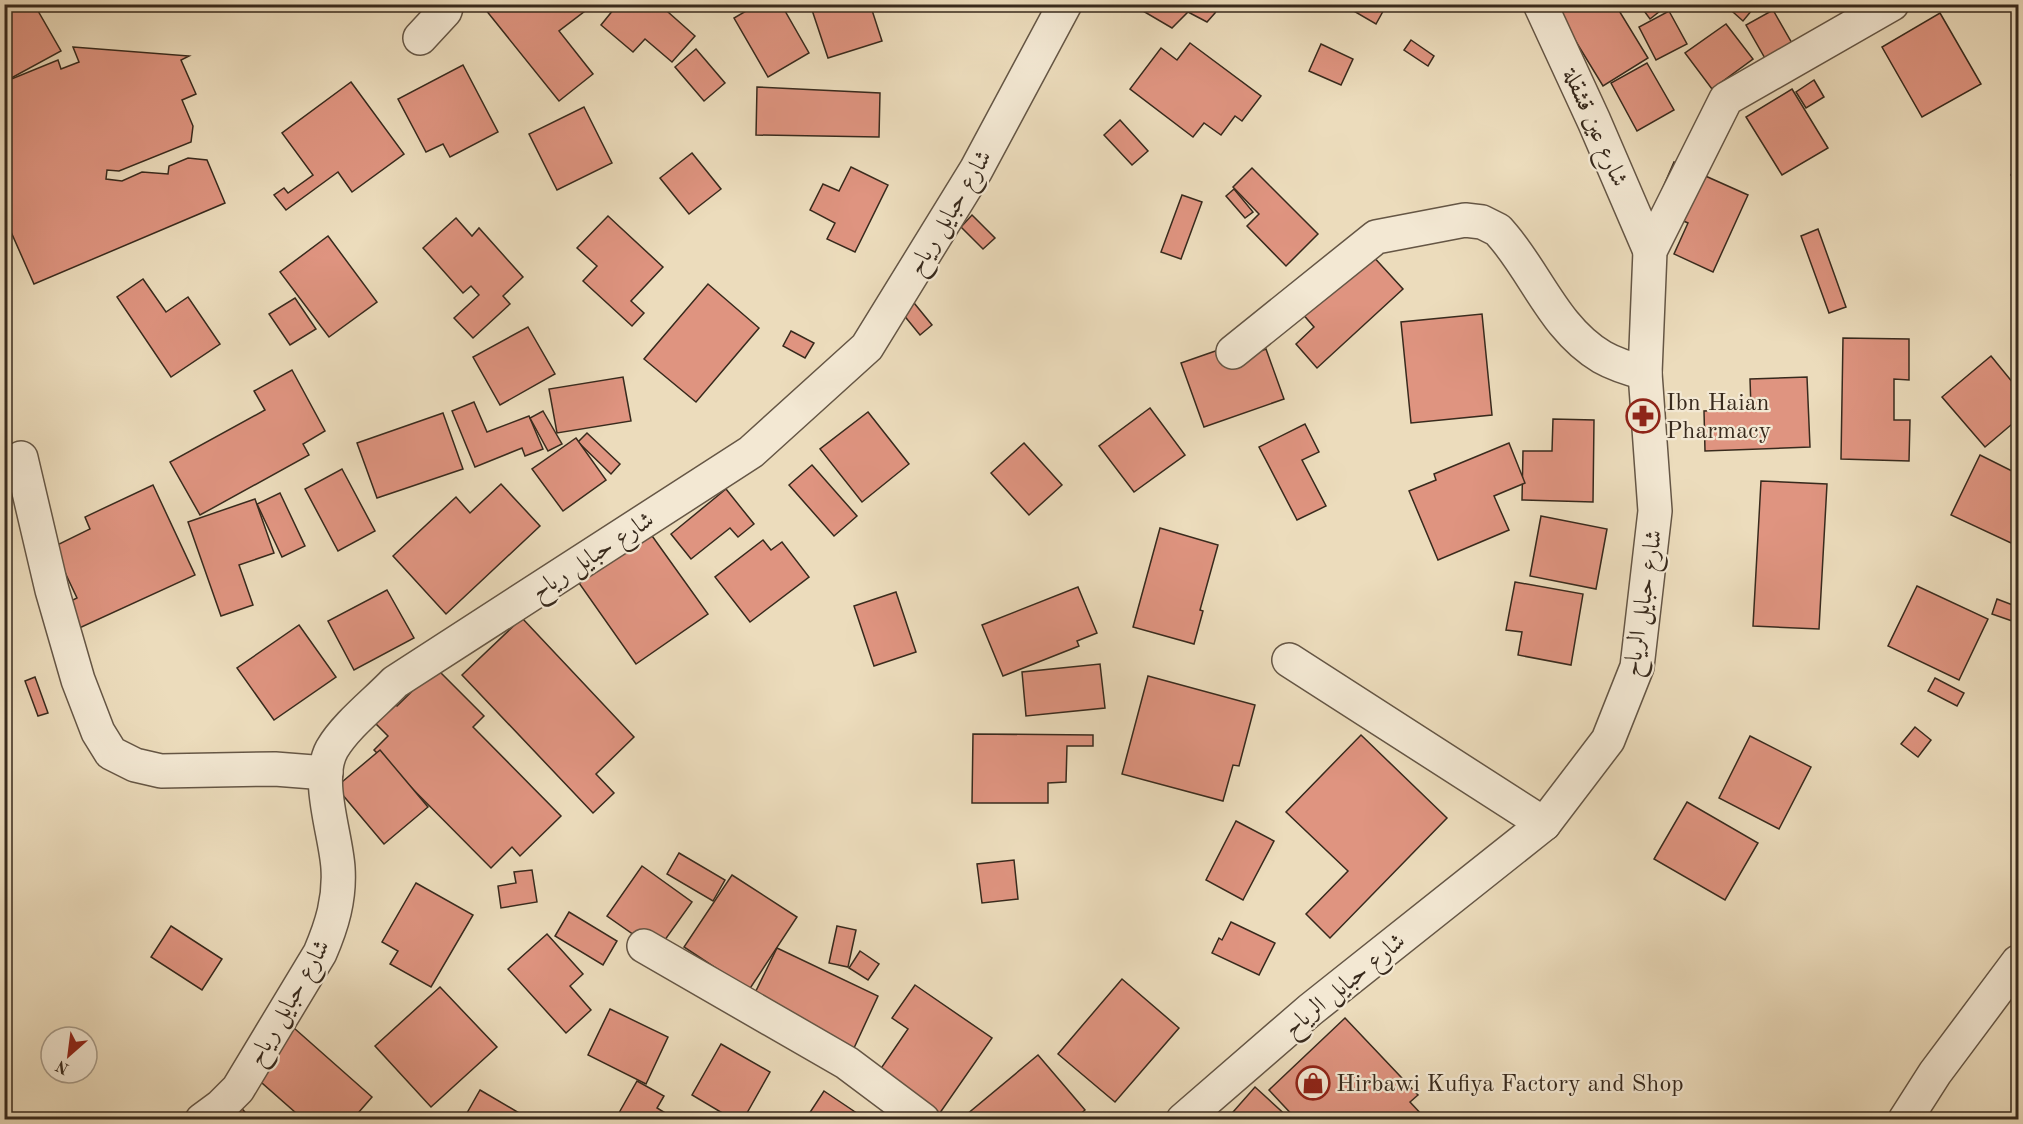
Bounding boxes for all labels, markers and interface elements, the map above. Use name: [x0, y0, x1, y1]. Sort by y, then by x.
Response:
street label: شارع عين قشقلة: [1552, 64, 1631, 193]
street label: شارع حبايل رياح: [904, 147, 1003, 283]
place label: Ibn Haian Pharmacy: [1666, 392, 1771, 444]
pharmacy icon: Ibn Haian Pharmacy: [1625, 398, 1661, 434]
street label: شارع حبايل رياح: [528, 508, 662, 611]
street label: شارع حبايل الرياح: [1620, 528, 1674, 680]
street label: شارع حبايل الرياح: [1279, 929, 1415, 1047]
street label: شارع حبايل رياح: [244, 936, 341, 1073]
north arrow: [39, 1025, 99, 1085]
text: N: [53, 1056, 72, 1076]
shop icon: Hirbawi Kufiya Factory and Shop: [1295, 1065, 1331, 1101]
place label: Hirbawi Kufiya Factory and Shop: [1336, 1073, 1684, 1097]

